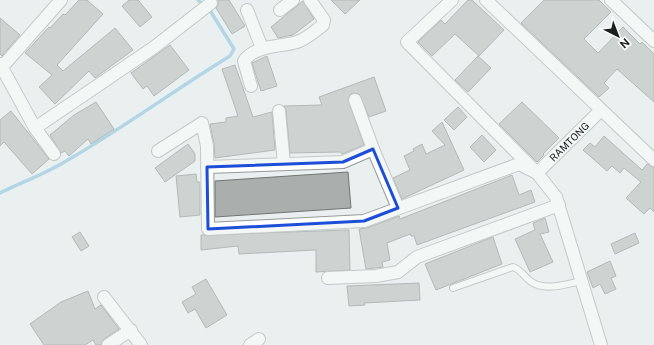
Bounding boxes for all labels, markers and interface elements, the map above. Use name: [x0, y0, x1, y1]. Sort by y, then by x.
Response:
north arrow: [598, 16, 638, 56]
text: N: [617, 36, 632, 51]
street label: RAMTONG: [547, 119, 591, 164]

